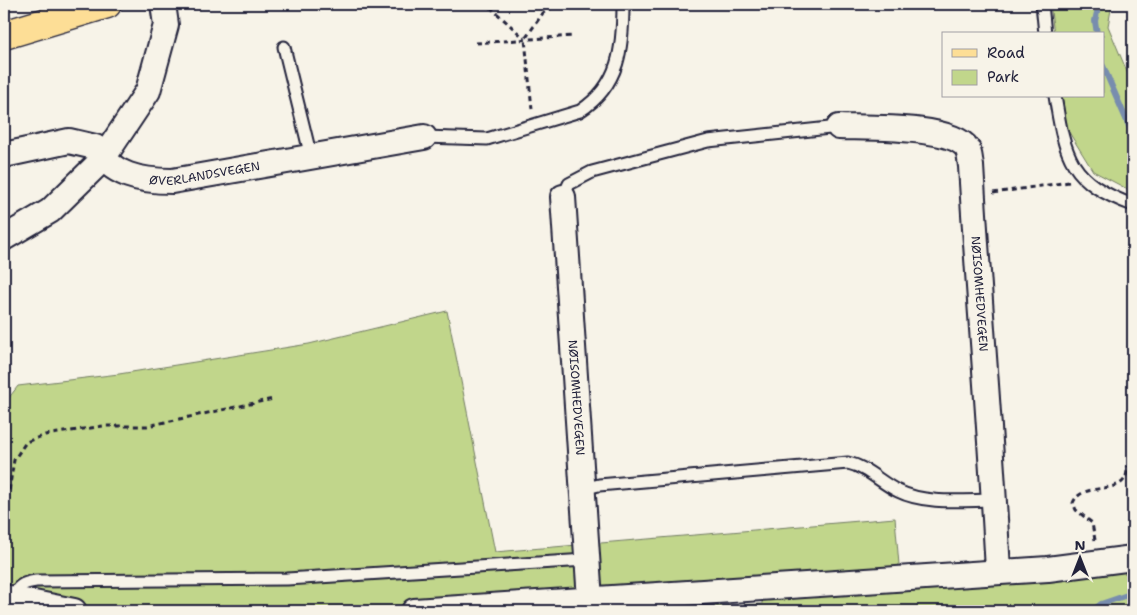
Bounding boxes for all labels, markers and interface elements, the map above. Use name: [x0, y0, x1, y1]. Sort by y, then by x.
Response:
legend: [942, 32, 1104, 98]
text: Road: [987, 43, 1025, 63]
text: Park: [987, 67, 1019, 87]
street label: ØVERLANDSVEGEN: [148, 158, 261, 189]
street label: NØISOMHEDVEGEN: [967, 235, 992, 352]
street label: NØISOMHEDVEGEN: [565, 339, 588, 456]
north arrow: [1054, 532, 1104, 582]
text: N: [1074, 536, 1086, 554]

